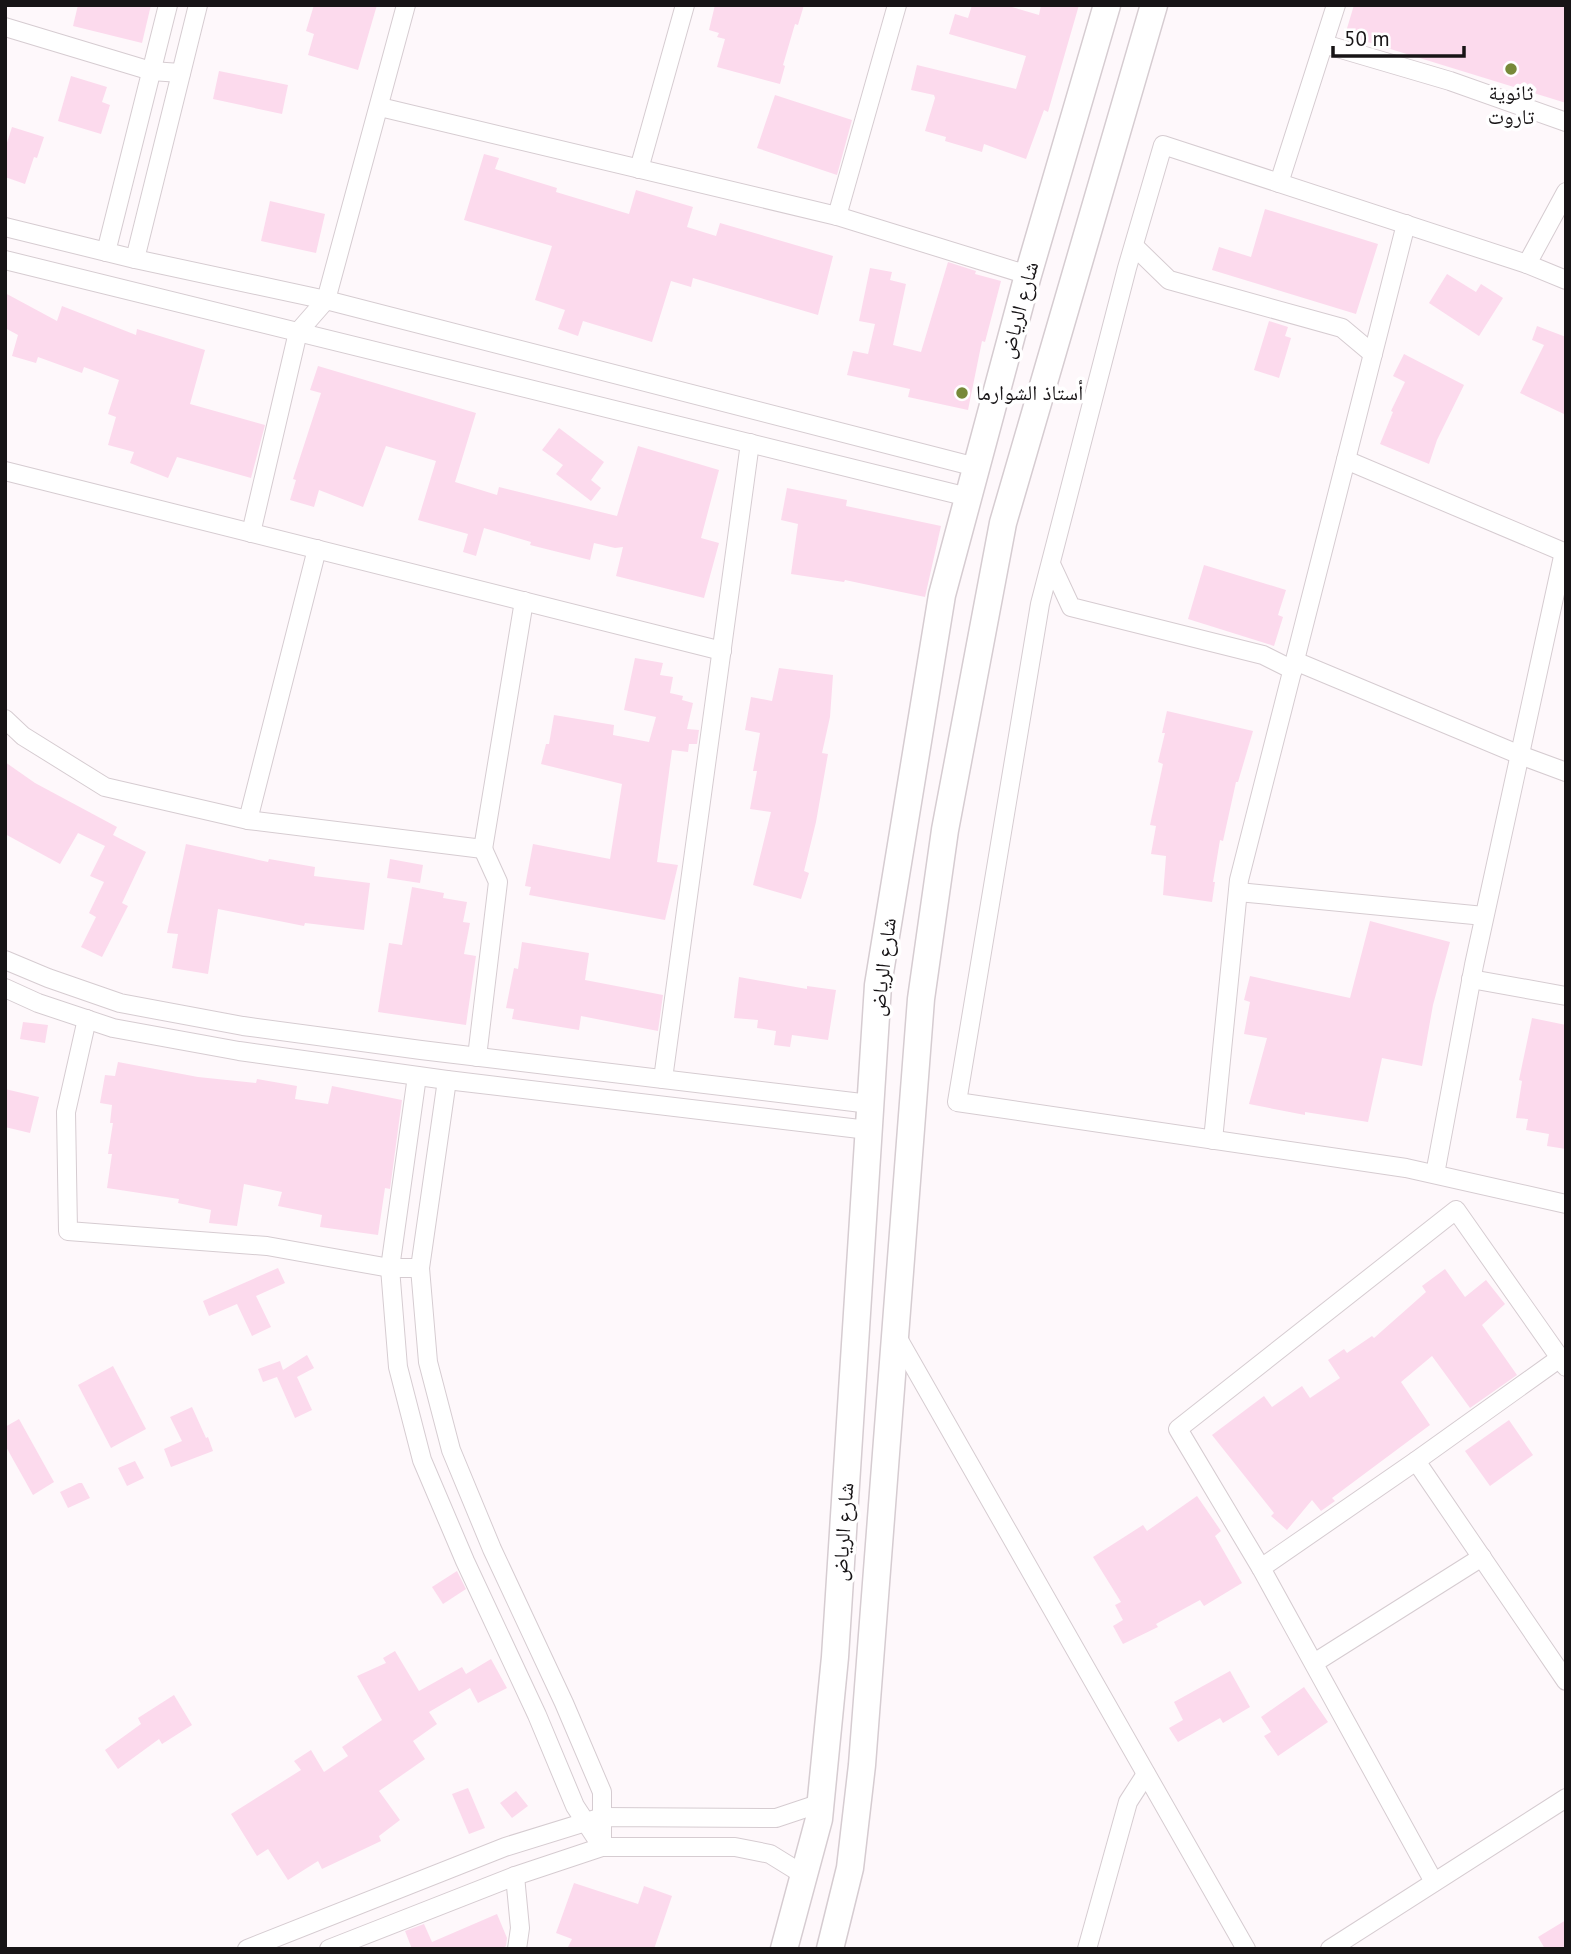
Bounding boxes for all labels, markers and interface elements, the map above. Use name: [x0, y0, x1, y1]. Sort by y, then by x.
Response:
scale bar: [1333, 14, 1464, 58]
text: 50 m: [1344, 25, 1390, 52]
marker: ثانوية تاروت: [1503, 61, 1519, 77]
place label: ثانوية تاروت: [1488, 79, 1534, 130]
street label: شارع الرياض: [993, 259, 1044, 361]
place label: أستاذ الشوارما: [976, 379, 1083, 406]
marker: أستاذ الشوارما: [954, 385, 970, 401]
street label: شارع الرياض: [863, 916, 902, 1018]
street label: شارع الرياض: [826, 1482, 859, 1582]

